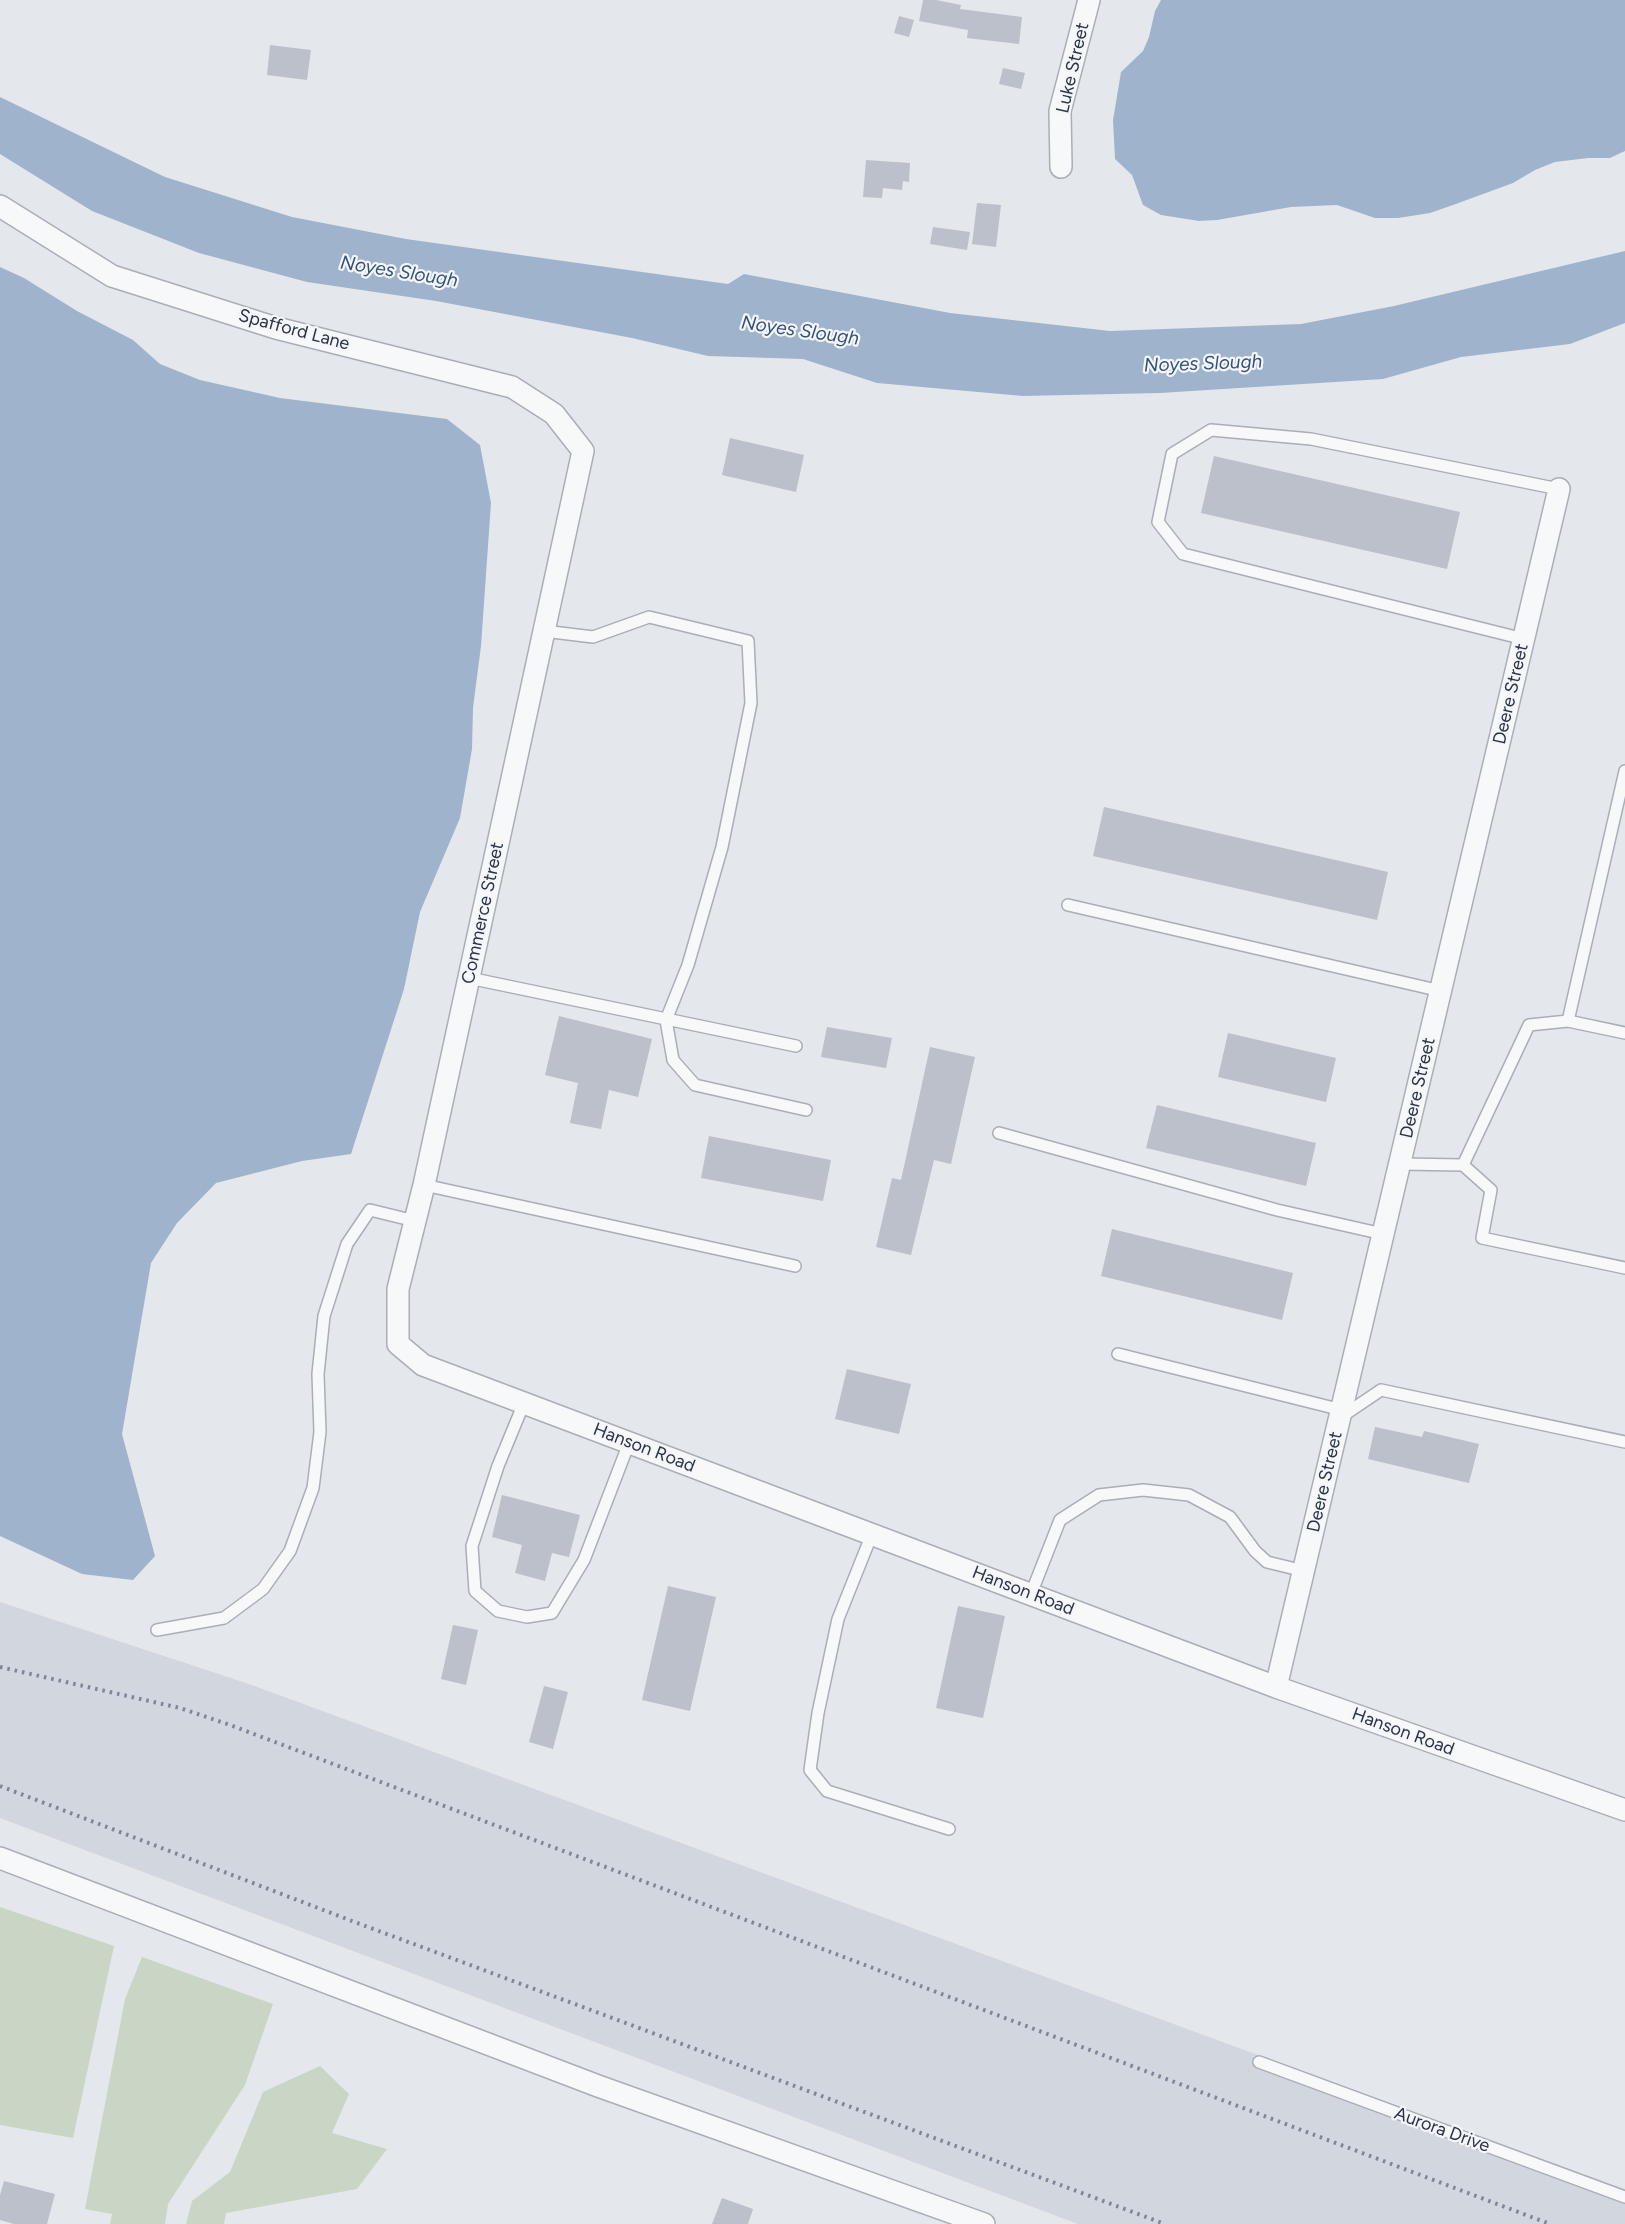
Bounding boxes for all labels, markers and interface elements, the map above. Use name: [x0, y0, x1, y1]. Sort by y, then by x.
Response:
street label: Luke Street: [1052, 20, 1094, 116]
water label: Noyes Slough: [339, 251, 459, 293]
street label: Spafford Lane: [236, 305, 352, 355]
water label: Noyes Slough: [740, 311, 860, 351]
water label: Noyes Slough: [1143, 351, 1263, 377]
street label: Deere Street: [1489, 641, 1533, 747]
street label: Commerce Street: [457, 840, 509, 986]
street label: Deere Street: [1396, 1035, 1440, 1141]
street label: Hanson Road: [590, 1419, 698, 1477]
street label: Deere Street: [1303, 1429, 1347, 1535]
street label: Hanson Road: [969, 1562, 1077, 1620]
street label: Hanson Road: [1349, 1703, 1457, 1761]
street label: Aurora Drive: [1391, 2103, 1493, 2157]

